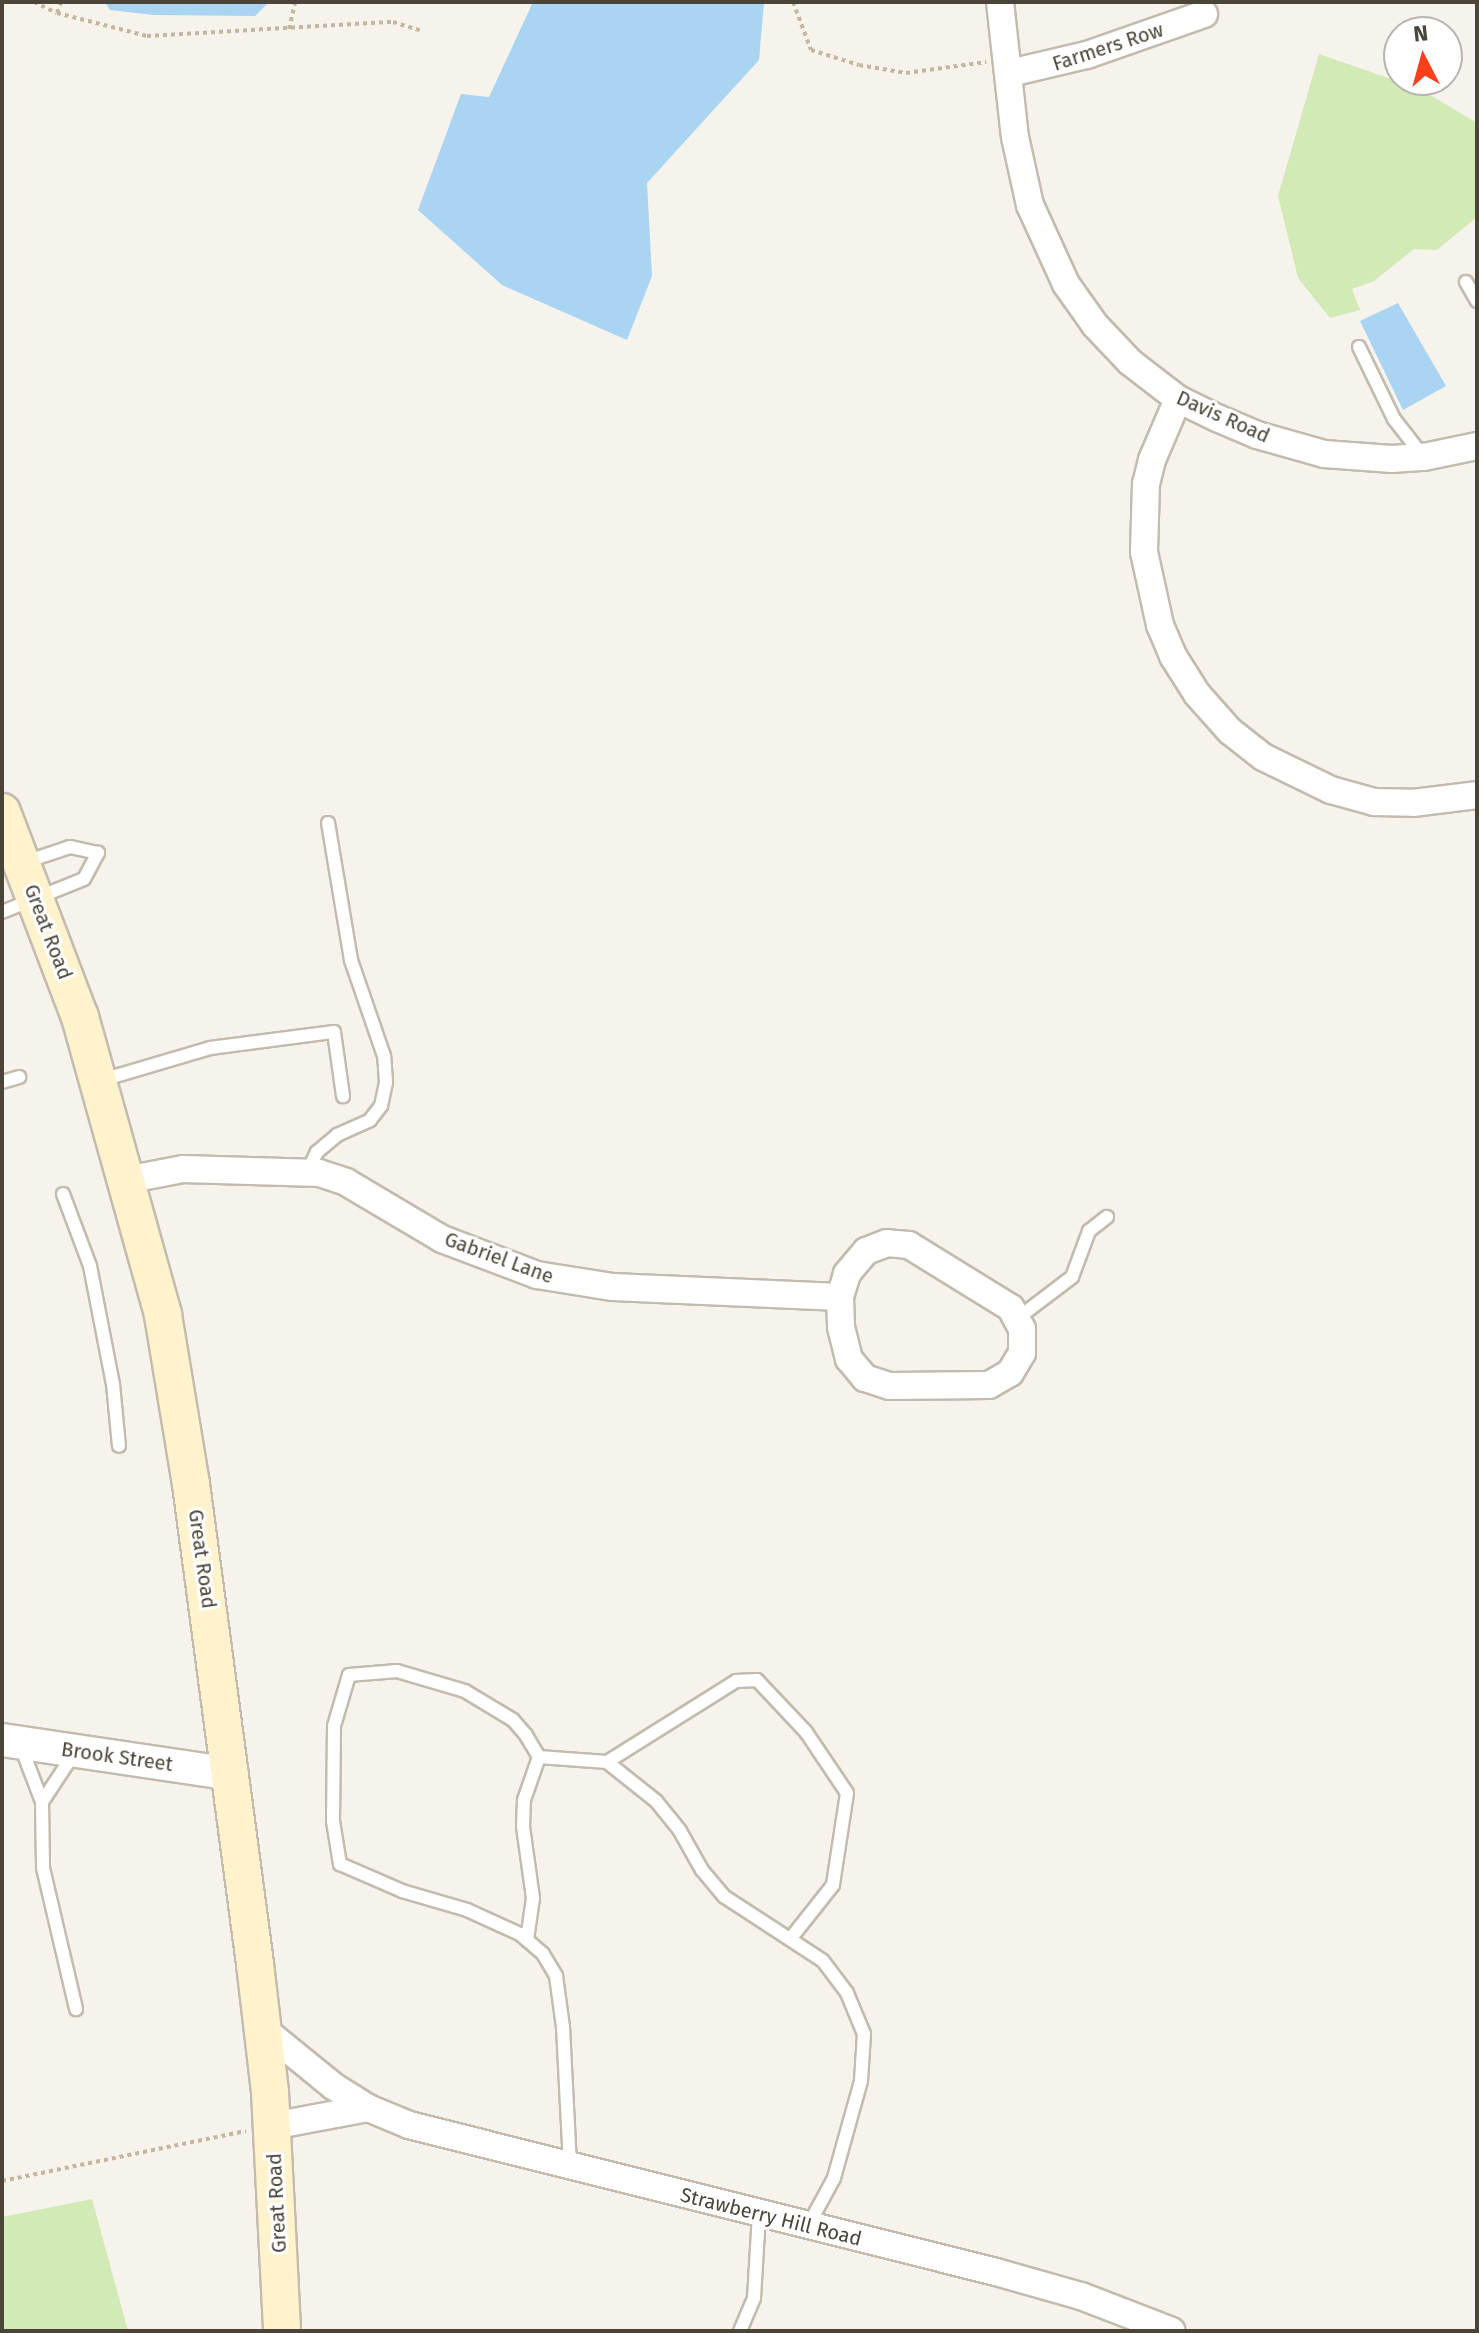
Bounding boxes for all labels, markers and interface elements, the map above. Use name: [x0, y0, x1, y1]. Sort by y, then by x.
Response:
north arrow: [1383, 16, 1463, 96]
street label: Farmers Row: [1050, 18, 1166, 76]
text: N: [1412, 19, 1429, 48]
street label: Davis Road: [1173, 386, 1273, 448]
street label: Great Road: [19, 881, 77, 983]
street label: Gabriel Lane: [441, 1227, 557, 1289]
street label: Great Road: [183, 1508, 221, 1610]
street label: Brook Street: [60, 1737, 174, 1777]
street label: Great Road: [262, 2152, 292, 2254]
street label: Strawberry Hill Road: [678, 2183, 864, 2251]

